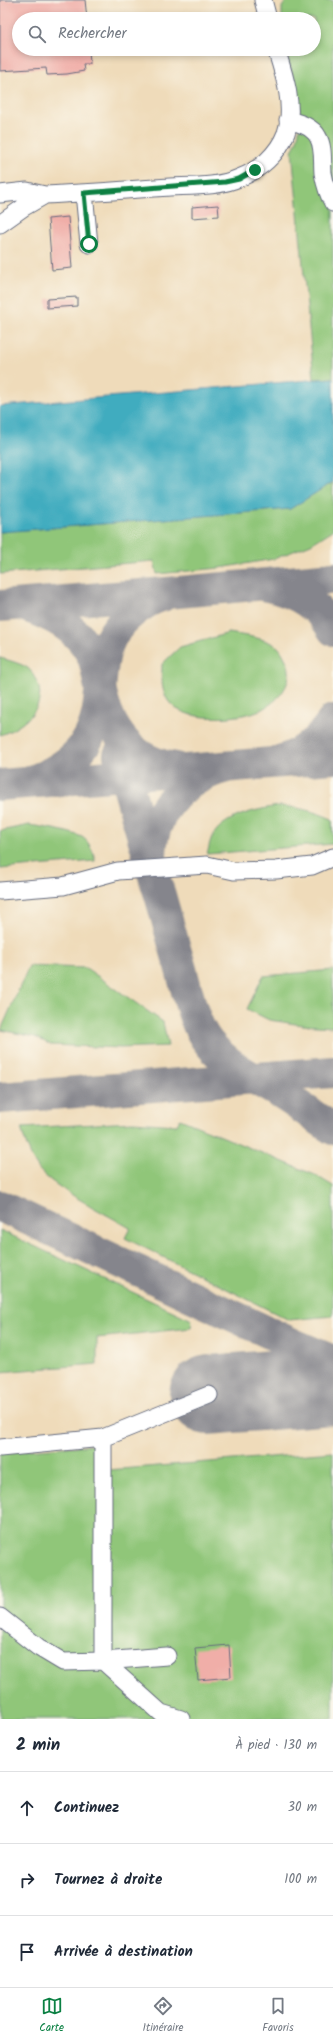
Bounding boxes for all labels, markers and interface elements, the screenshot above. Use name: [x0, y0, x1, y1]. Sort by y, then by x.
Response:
search box: [12, 12, 321, 56]
text: Rechercher: [58, 22, 126, 46]
icon: search: [26, 23, 48, 45]
route end: [246, 161, 264, 179]
route start: [80, 235, 98, 253]
text: 2 min: [16, 1732, 60, 1759]
text: À pied · 130 m: [235, 1735, 317, 1756]
text: Continuez: [54, 1796, 119, 1820]
icon: ahead: [16, 1797, 38, 1819]
text: 30 m: [288, 1797, 317, 1818]
text: Tournez à droite: [54, 1868, 162, 1892]
icon: right: [16, 1869, 38, 1891]
text: 100 m: [284, 1869, 317, 1890]
text: Arrivée à destination: [54, 1940, 193, 1964]
icon: arrive: [16, 1941, 38, 1963]
tab: Carte: [39, 1995, 64, 2037]
tab: Itinéraire: [143, 1995, 184, 2037]
tab: Favoris: [262, 1995, 294, 2037]

